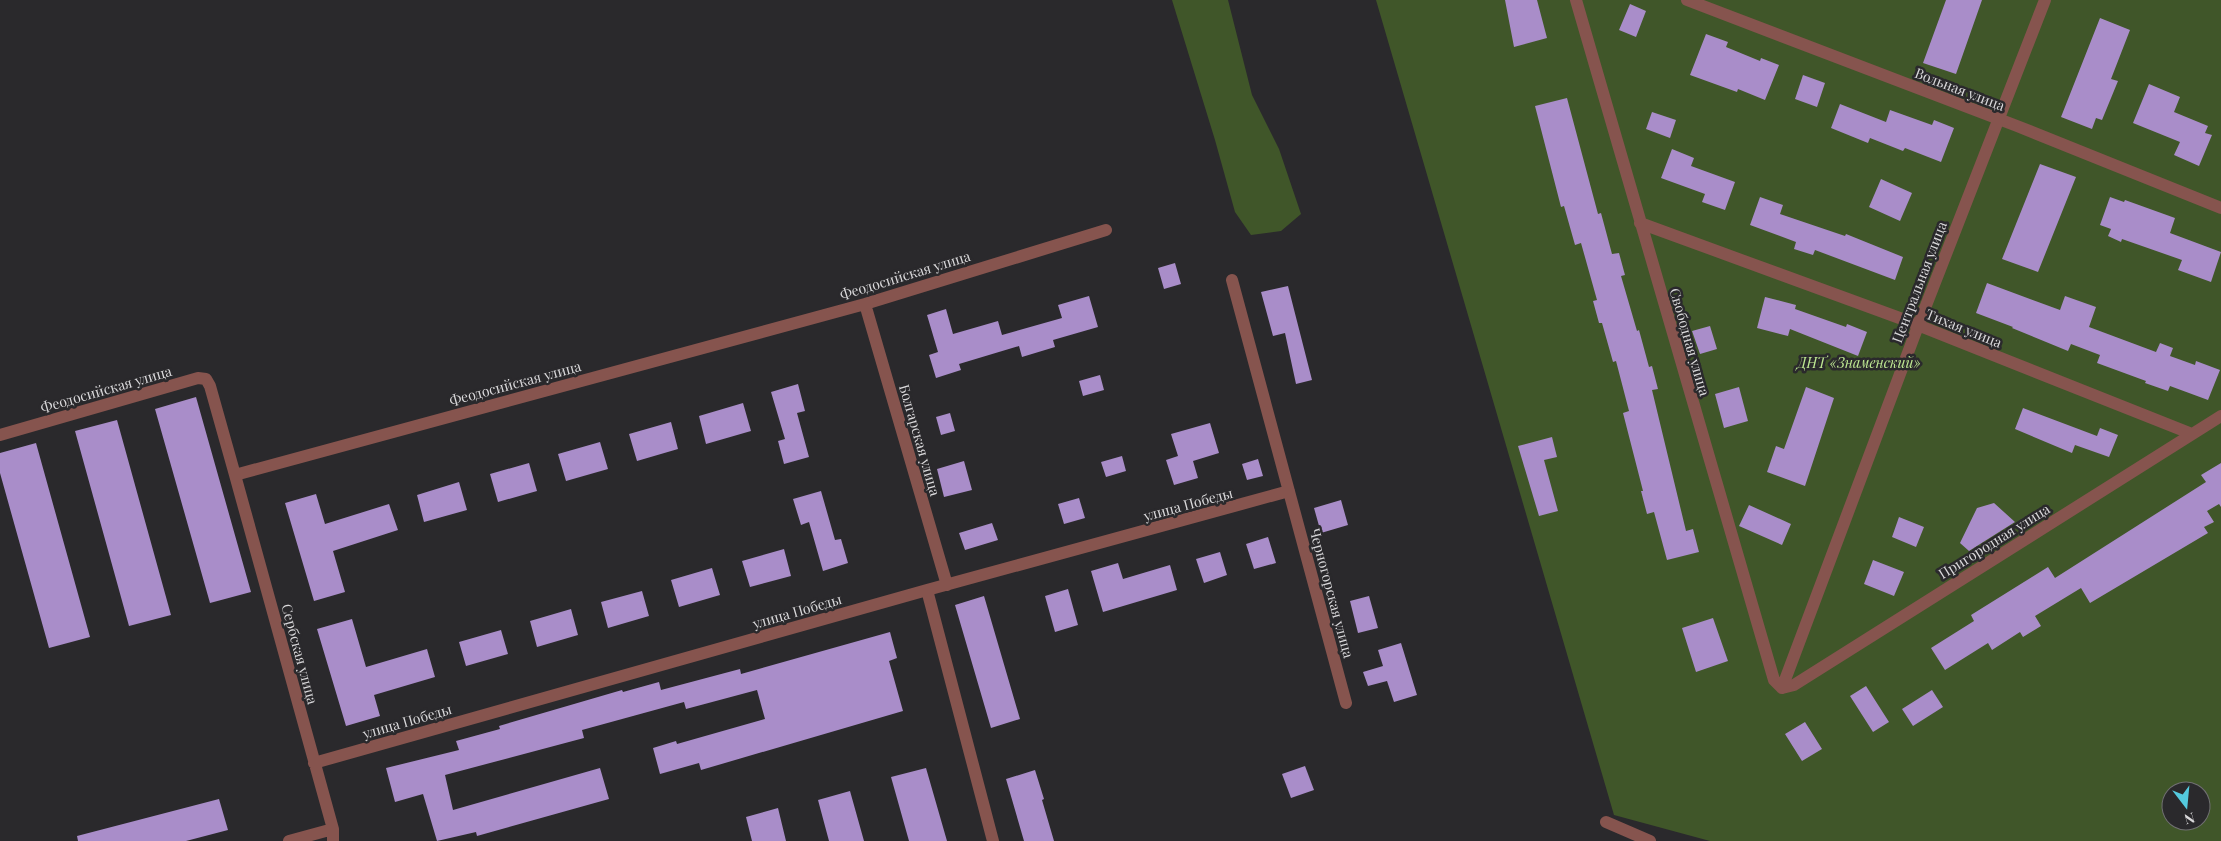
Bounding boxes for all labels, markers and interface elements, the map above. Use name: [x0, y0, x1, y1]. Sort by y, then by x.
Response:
street label: Вольная улица: [1912, 63, 2008, 115]
street label: Центральная улица: [1887, 219, 1951, 345]
street label: Феодосийская улица: [837, 246, 973, 304]
street label: Свободная улица: [1666, 286, 1714, 398]
street label: Тихая улица: [1923, 304, 2005, 352]
park label: ДНТ «Знаменский»: [1794, 353, 1921, 372]
street label: Феодосийская улица: [447, 356, 583, 410]
street label: Феодосийская улица: [38, 361, 174, 417]
street label: Болгарская улица: [895, 382, 945, 498]
street label: улица Победы: [1140, 483, 1235, 525]
street label: Пригородная улица: [1935, 499, 2053, 583]
street label: Черногорская улица: [1306, 526, 1358, 660]
street label: улица Победы: [749, 589, 844, 633]
street label: Сербская улица: [277, 602, 323, 706]
street label: улица Победы: [359, 699, 454, 743]
north arrow: [2161, 781, 2211, 831]
text: N: [2182, 808, 2197, 830]

